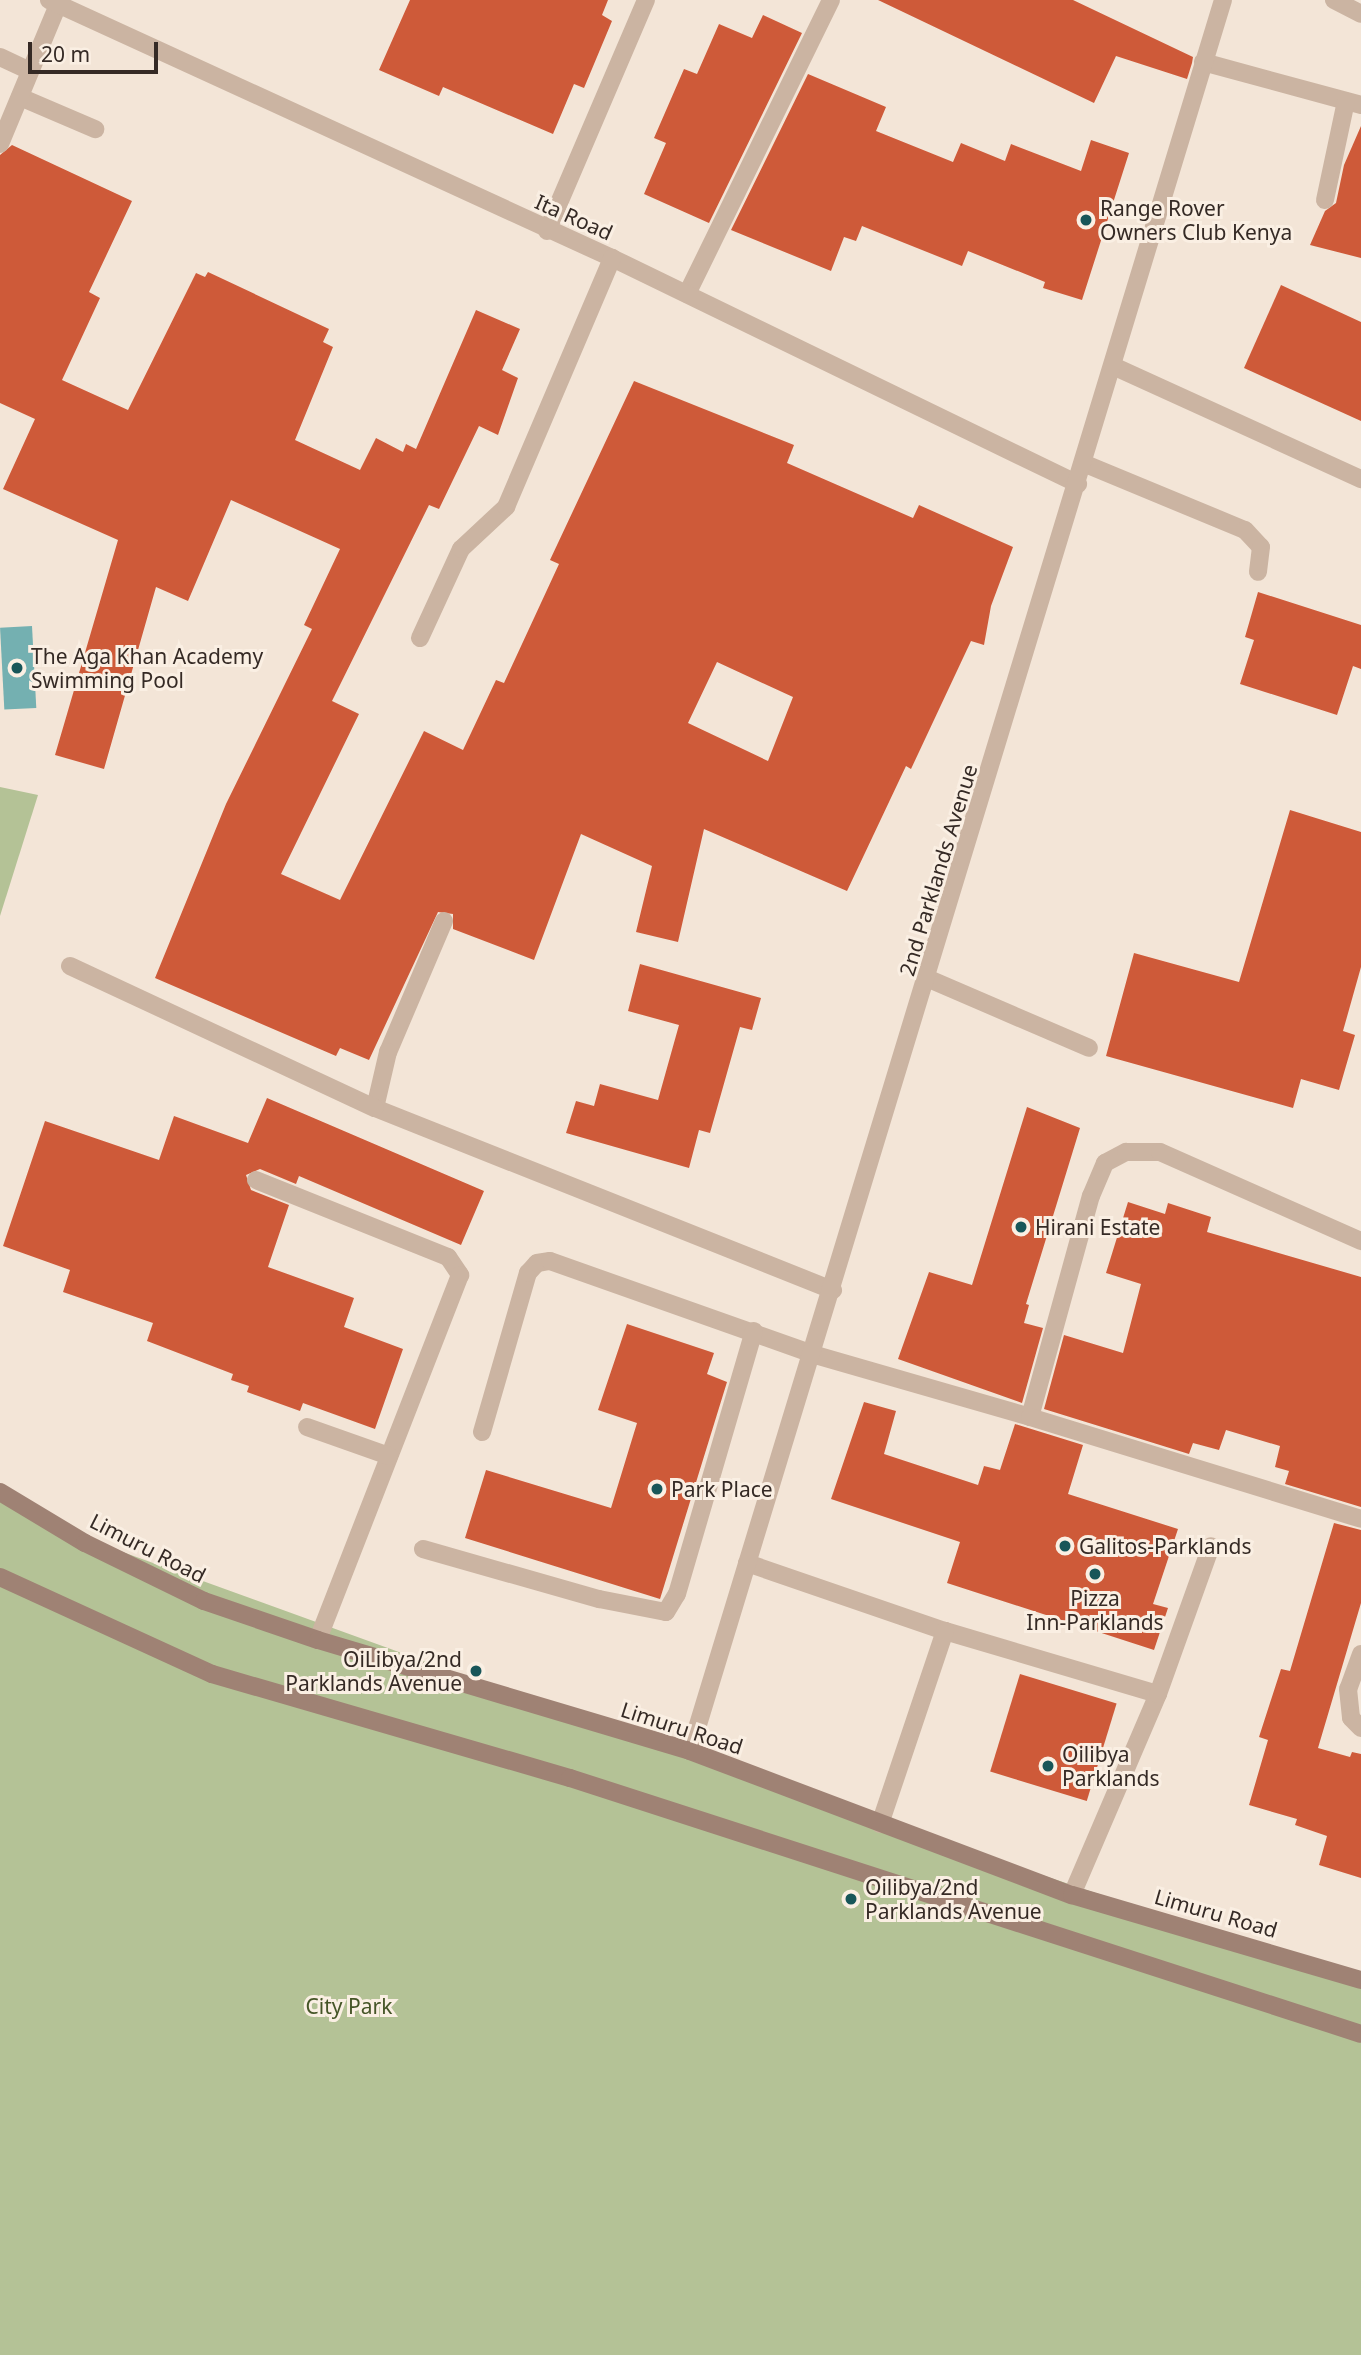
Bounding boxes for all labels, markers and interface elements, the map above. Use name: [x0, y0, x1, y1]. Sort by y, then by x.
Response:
scale bar: [32, 28, 161, 72]
text: 20 m: [41, 40, 90, 68]
street label: Ita Road: [531, 189, 617, 245]
place label: Range Rover Owners Club Kenya: [1100, 195, 1292, 245]
marker: Range Rover Owners Club Kenya: [1078, 212, 1094, 228]
place label: The Aga Khan Academy Swimming Pool: [31, 643, 263, 693]
marker: The Aga Khan Academy Swimming Pool: [9, 660, 25, 676]
street label: 2nd Parklands Avenue: [894, 761, 982, 979]
place label: Hirani Estate: [1035, 1214, 1160, 1240]
marker: Hirani Estate: [1013, 1219, 1029, 1235]
place label: Park Place: [671, 1476, 773, 1502]
marker: Park Place: [649, 1481, 665, 1497]
street label: Limuru Road: [86, 1508, 210, 1588]
place label: Galitos-Parklands: [1079, 1533, 1252, 1559]
marker: Galitos-Parklands: [1057, 1538, 1073, 1554]
marker: Pizza Inn-Parklands: [1087, 1566, 1103, 1582]
place label: Pizza Inn-Parklands: [1026, 1585, 1164, 1635]
place label: OiLibya/2nd Parklands Avenue: [285, 1646, 462, 1696]
marker: OiLibya/2nd Parklands Avenue: [468, 1663, 484, 1679]
street label: Limuru Road: [618, 1696, 746, 1760]
place label: Oilibya Parklands: [1062, 1741, 1160, 1791]
marker: Oilibya Parklands: [1040, 1758, 1056, 1774]
place label: Oilibya/2nd Parklands Avenue: [865, 1874, 1042, 1924]
street label: Limuru Road: [1152, 1883, 1280, 1943]
marker: Oilibya/2nd Parklands Avenue: [843, 1891, 859, 1907]
park label: City Park: [306, 1993, 392, 2019]

